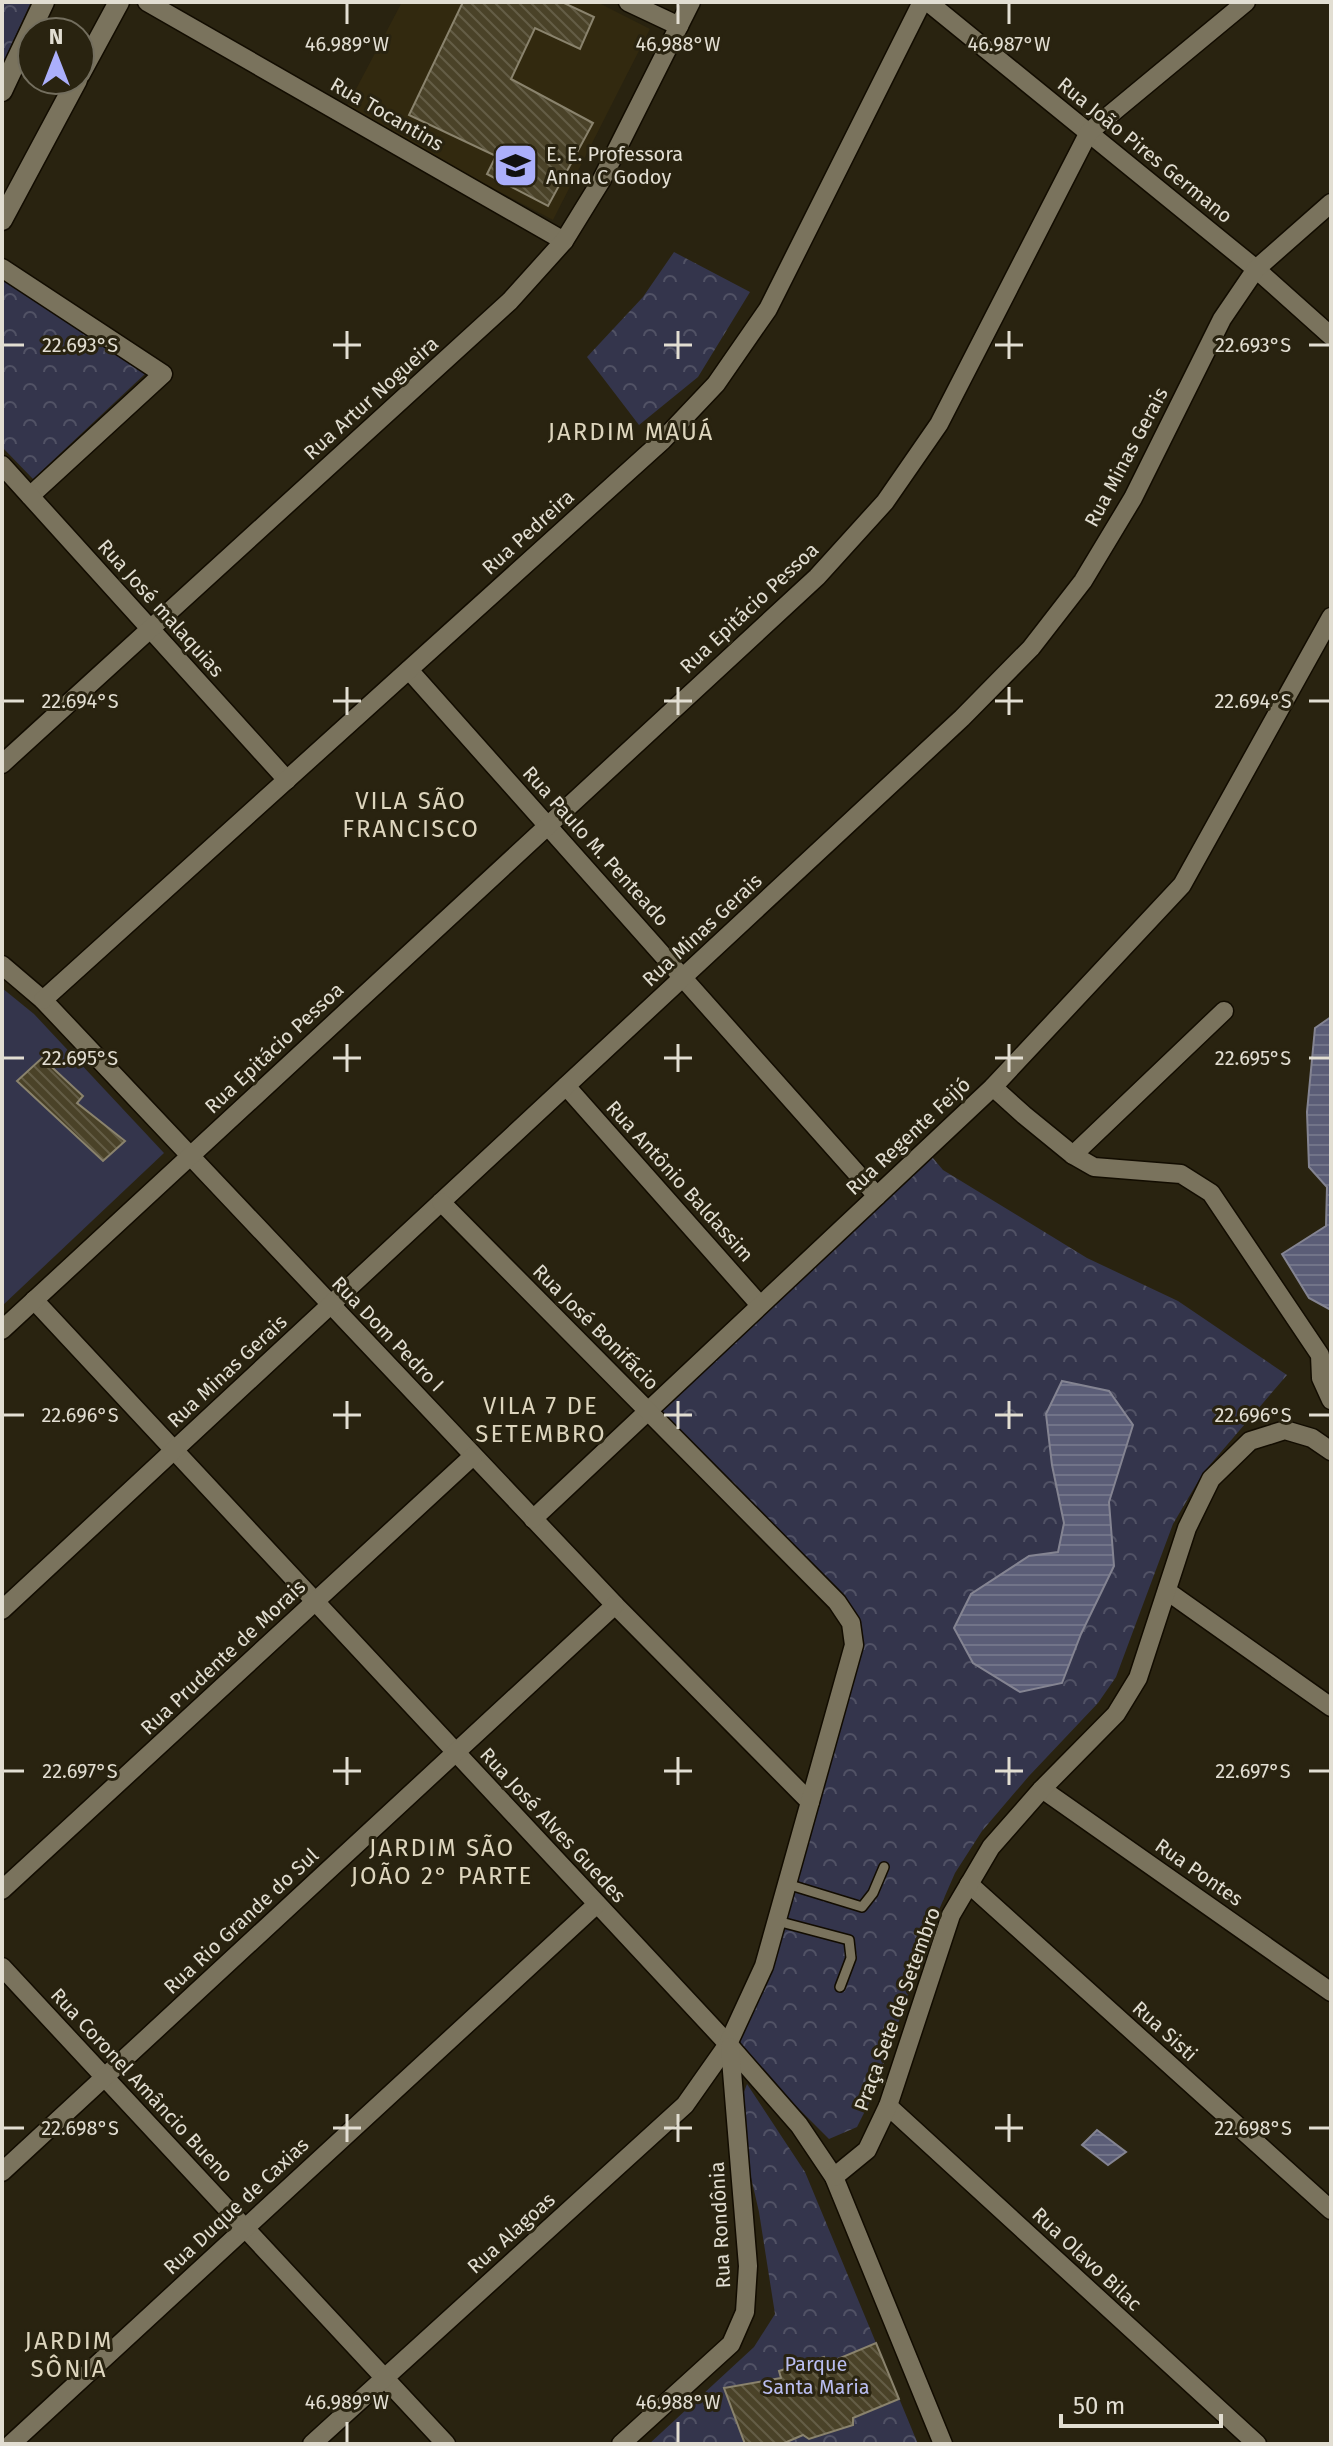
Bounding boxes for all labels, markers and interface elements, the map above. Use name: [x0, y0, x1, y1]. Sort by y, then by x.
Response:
north arrow: [16, 16, 96, 96]
text: N: [49, 23, 63, 50]
text: 46.989°W: [305, 32, 390, 56]
text: 46.988°W: [635, 32, 721, 56]
text: 46.987°W: [968, 32, 1051, 56]
street label: Rua Tocantins: [326, 72, 448, 156]
street label: Rua João Pires Germano: [1053, 72, 1237, 228]
school or university icon: E. E. Professora Anna C Godoy: [491, 141, 539, 189]
place label: E. E. Professora Anna C Godoy: [546, 142, 683, 189]
street label: Rua Artur Nogueira: [299, 331, 443, 465]
text: 22.693°S: [42, 333, 118, 357]
text: 22.693°S: [1215, 333, 1291, 357]
street label: Rua Minas Gerais: [1079, 383, 1173, 531]
district label: JARDIM MAUÁ: [548, 417, 714, 446]
street label: Rua Pedreira: [477, 484, 579, 580]
street label: Rua José malaquias: [93, 534, 229, 682]
street label: Rua Epitácio Pessoa: [675, 538, 823, 678]
text: 22.694°S: [41, 689, 119, 713]
text: 22.694°S: [1214, 689, 1292, 713]
street label: Rua Paulo M. Penteado: [518, 761, 674, 931]
district label: VILA SÃO FRANCISCO: [342, 787, 480, 843]
street label: Rua Minas Gerais: [637, 869, 767, 991]
street label: Rua Epitácio Pessoa: [200, 978, 348, 1118]
text: 22.695°S: [42, 1046, 118, 1070]
text: 22.695°S: [1215, 1046, 1291, 1070]
street label: Rua Regente Feijó: [841, 1072, 975, 1200]
street label: Rua Antônio Baldassim: [601, 1095, 759, 1267]
street label: Rua José Bonifácio: [528, 1259, 664, 1395]
street label: Rua Dom Pedro I: [327, 1271, 449, 1397]
street label: Rua Minas Gerais: [162, 1310, 292, 1432]
district label: VILA 7 DE SETEMBRO: [475, 1392, 607, 1448]
text: 22.696°S: [41, 1403, 119, 1427]
text: 22.696°S: [1214, 1403, 1292, 1427]
street label: Rua Prudente de Morais: [136, 1574, 310, 1740]
street label: Rua José Alves Guedes: [475, 1743, 631, 1907]
text: 22.697°S: [42, 1759, 118, 1783]
text: 22.697°S: [1215, 1759, 1291, 1783]
street label: Rua Pontes: [1151, 1833, 1247, 1911]
district label: JARDIM SÃO JOÃO 2° PARTE: [351, 1834, 533, 1890]
street label: Rua Rio Grande do Sul: [159, 1843, 323, 1999]
street label: Praça Sete de Setembro: [849, 1904, 946, 2115]
street label: Rua Coronel Amâncio Bueno: [46, 1983, 238, 2187]
street label: Rua Sisti: [1128, 1996, 1202, 2066]
text: 22.698°S: [41, 2116, 119, 2140]
text: 22.698°S: [1214, 2116, 1292, 2140]
street label: Rua Duque de Caxias: [158, 2133, 314, 2279]
street label: Rua Rondônia: [705, 2161, 735, 2289]
street label: Rua Alagoas: [462, 2187, 560, 2279]
street label: Rua Olavo Bilac: [1027, 2202, 1147, 2316]
district label: JARDIM SÔNIA: [25, 2327, 113, 2383]
park label: Parque Santa Maria: [762, 2352, 870, 2399]
scale bar: [1061, 2378, 1221, 2428]
text: 46.989°W: [305, 2390, 390, 2414]
text: 46.988°W: [635, 2390, 721, 2414]
text: 50 m: [1073, 2392, 1125, 2420]

